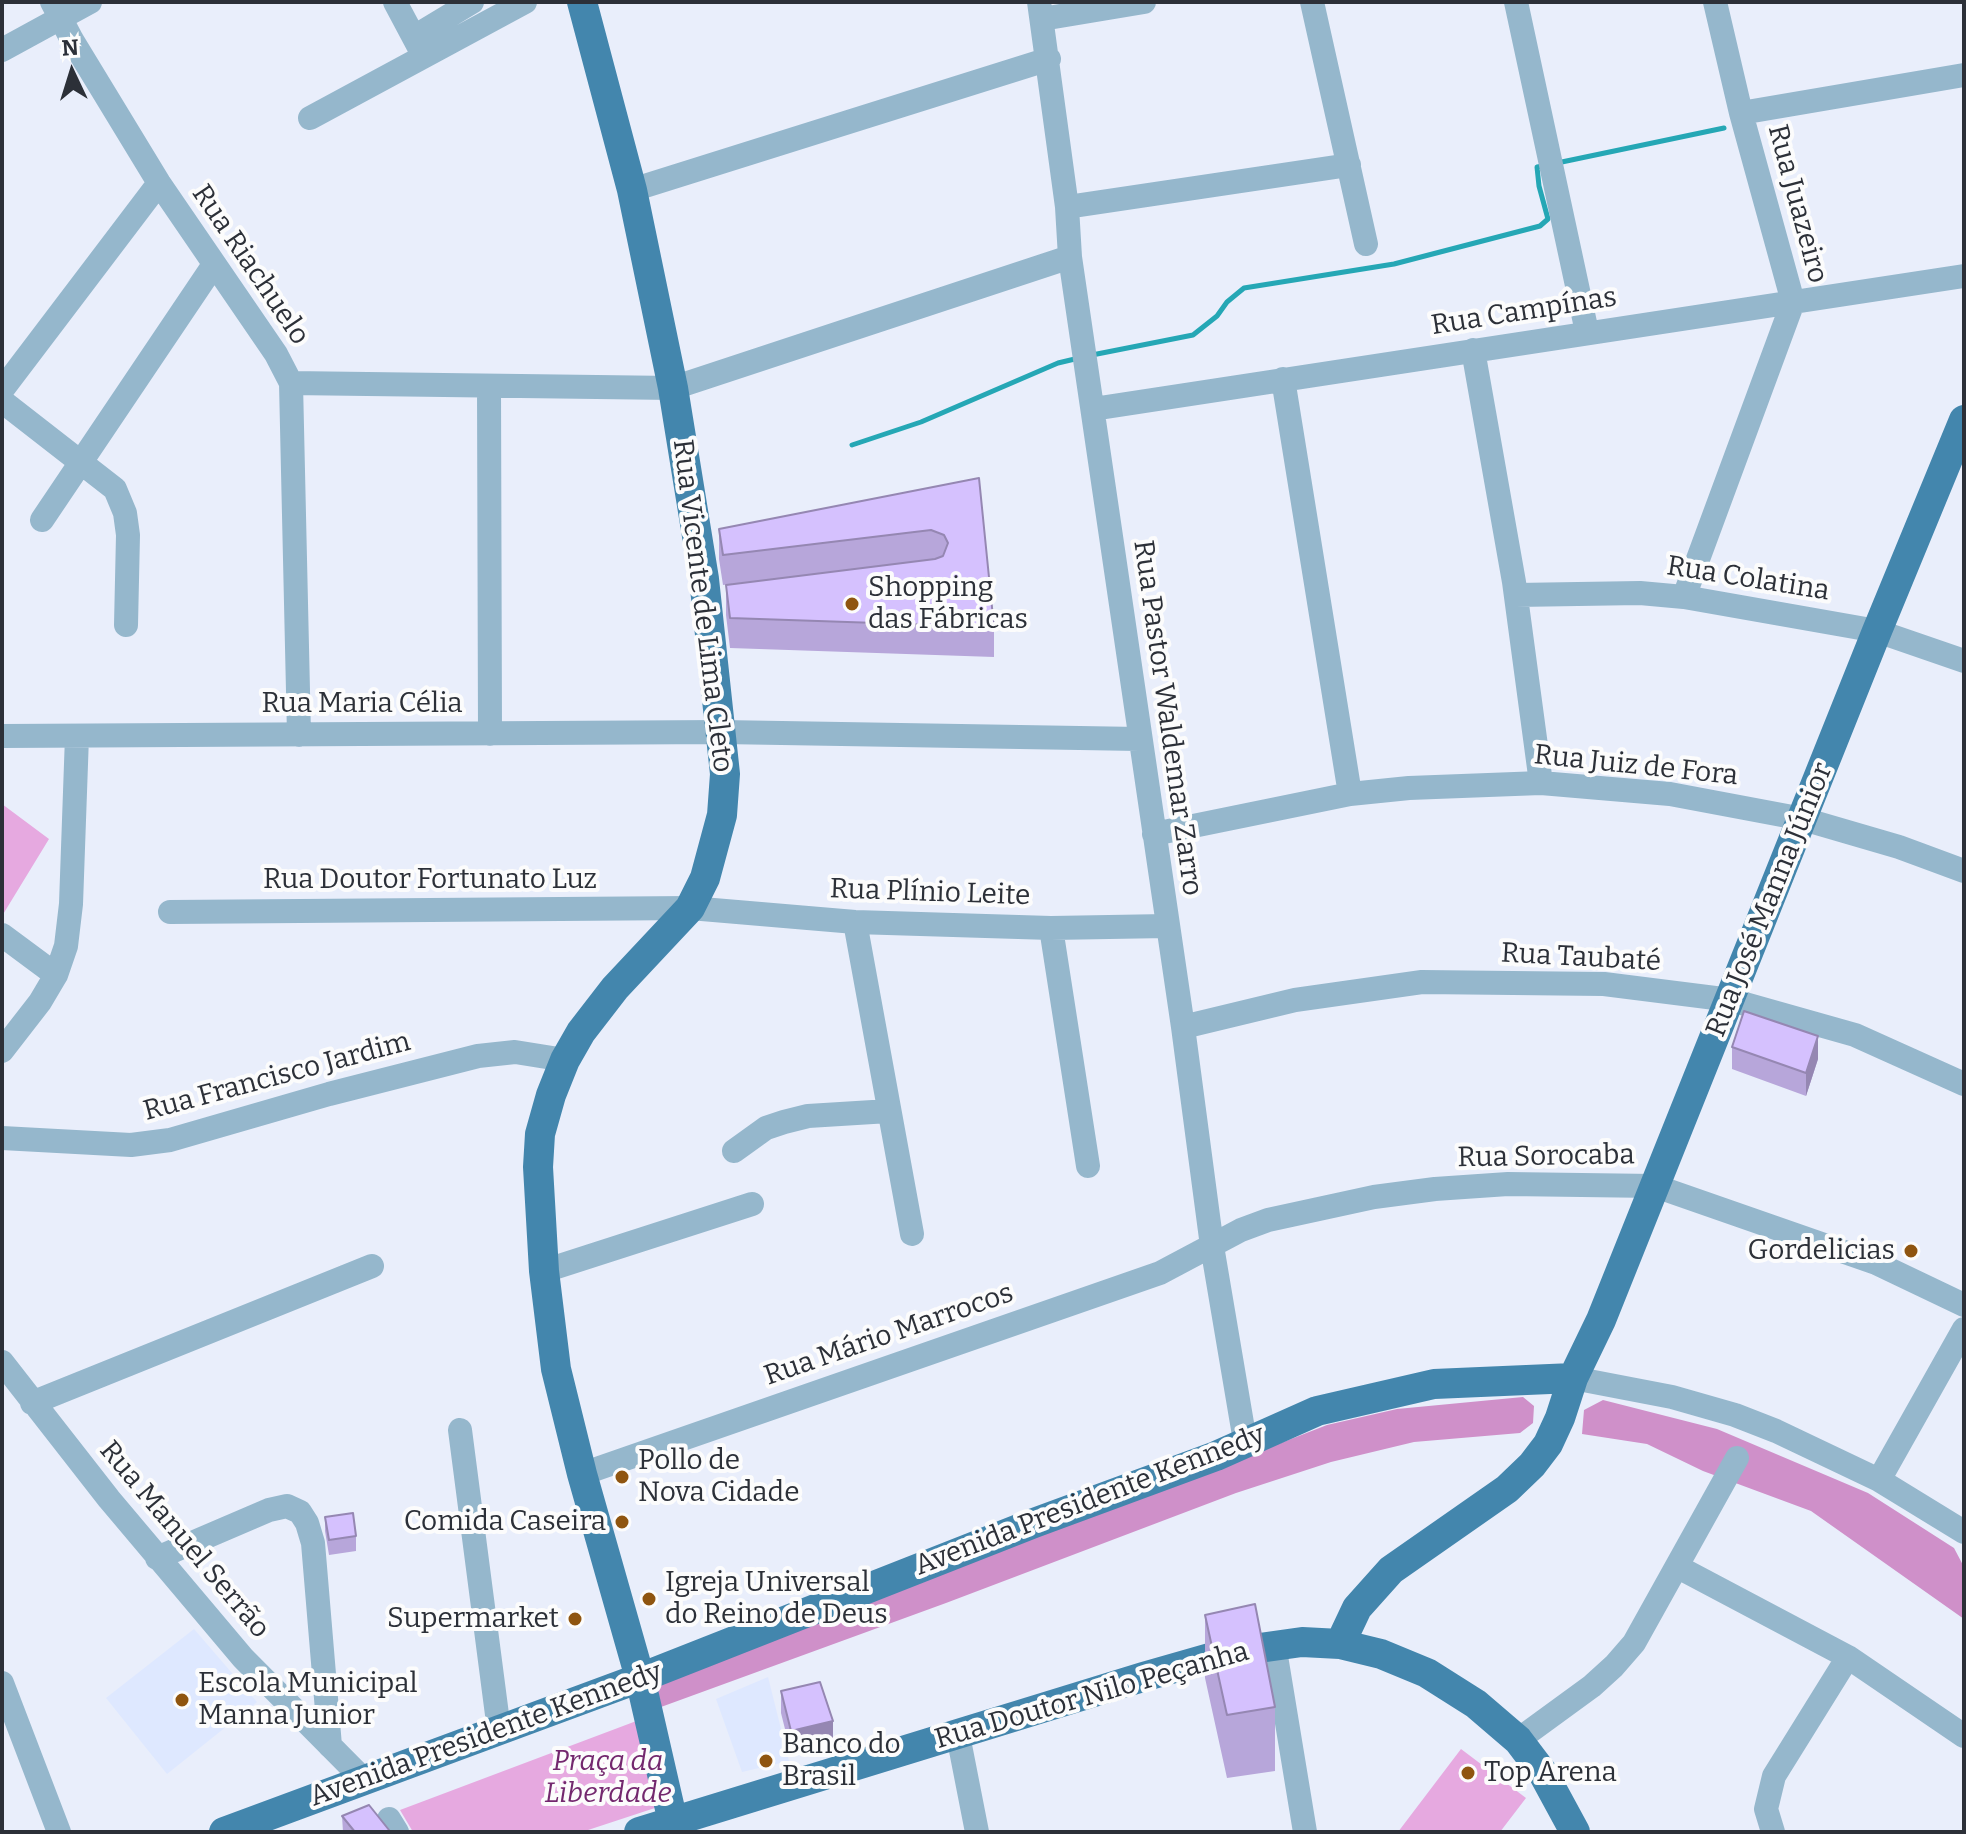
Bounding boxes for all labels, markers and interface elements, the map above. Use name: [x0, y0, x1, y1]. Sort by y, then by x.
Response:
north arrow: [32, 32, 112, 112]
text: N: [61, 34, 80, 62]
street label: Rua Juazeiro: [1760, 121, 1834, 287]
street label: Rua Riachuelo: [184, 179, 316, 351]
street label: Rua Campínas: [1429, 281, 1619, 343]
street label: Rua Vicente de Lima Cleto: [665, 438, 739, 774]
street label: Rua Pastor Waldemar Zarro: [1125, 538, 1209, 898]
street label: Rua Colatina: [1664, 550, 1832, 608]
place label: Shopping das Fábricas: [868, 571, 1028, 637]
marker: Shopping das Fábricas: [843, 595, 861, 613]
street label: Rua Maria Célia: [262, 687, 462, 721]
street label: Rua Juiz de Fora: [1532, 739, 1740, 793]
street label: Rua José Manna Júnior: [1700, 758, 1840, 1042]
street label: Rua Doutor Fortunato Luz: [263, 863, 597, 897]
street label: Rua Plínio Leite: [829, 873, 1031, 913]
street label: Rua Taubaté: [1500, 937, 1662, 979]
street label: Rua Francisco Jardim: [140, 1025, 414, 1129]
street label: Rua Sorocaba: [1457, 1139, 1635, 1175]
place label: Gordelicias: [1748, 1234, 1895, 1268]
marker: Gordelicias: [1902, 1242, 1920, 1260]
street label: Rua Mário Marrocos: [760, 1277, 1018, 1393]
street label: Avenida Presidente Kennedy: [910, 1419, 1270, 1583]
street label: Rua Manuel Serrão: [92, 1435, 276, 1645]
place label: Pollo de Nova Cidade: [638, 1444, 799, 1510]
marker: Pollo de Nova Cidade: [613, 1468, 631, 1486]
place label: Comida Caseira: [404, 1505, 606, 1539]
marker: Comida Caseira: [613, 1513, 631, 1531]
place label: Igreja Universal do Reino de Deus: [665, 1566, 888, 1632]
marker: Igreja Universal do Reino de Deus: [640, 1590, 658, 1608]
place label: Supermarket: [387, 1602, 559, 1636]
marker: Supermarket: [566, 1610, 584, 1628]
street label: Rua Doutor Nilo Peçanha: [931, 1635, 1253, 1757]
street label: Avenida Presidente Kennedy: [305, 1656, 667, 1814]
place label: Escola Municipal Manna Junior: [198, 1667, 418, 1733]
marker: Escola Municipal Manna Junior: [173, 1691, 191, 1709]
place label: Banco do Brasil: [782, 1728, 901, 1794]
park label: Praça da Liberdade: [544, 1745, 672, 1811]
marker: Banco do Brasil: [757, 1752, 775, 1770]
place label: Top Arena: [1484, 1756, 1617, 1790]
marker: Top Arena: [1459, 1764, 1477, 1782]

